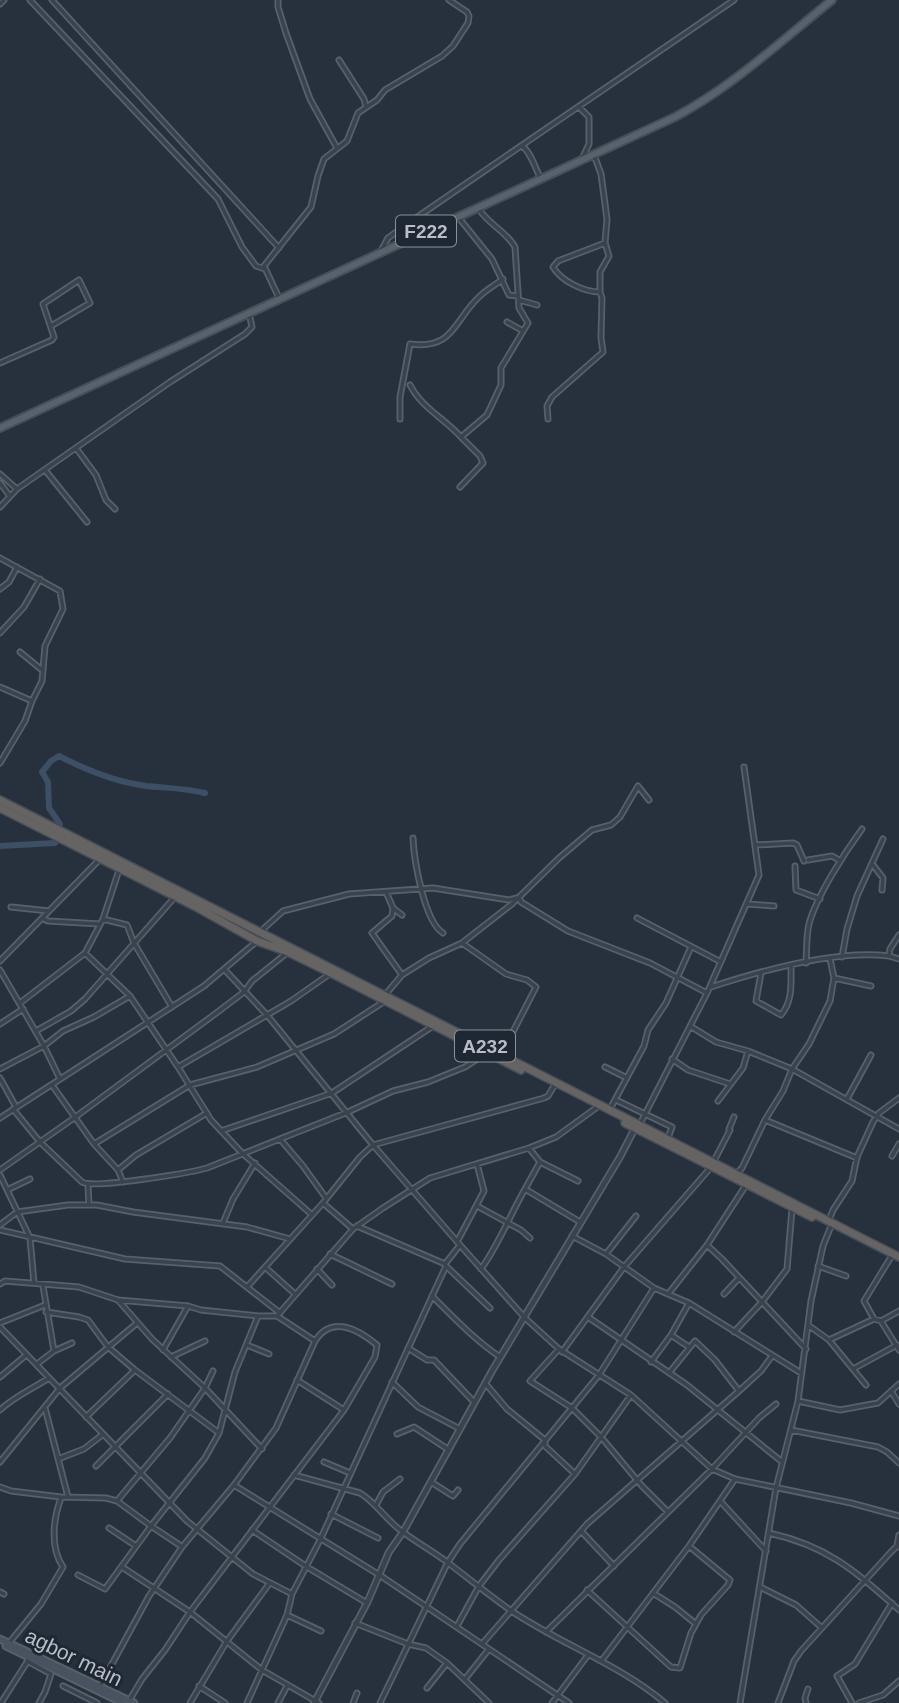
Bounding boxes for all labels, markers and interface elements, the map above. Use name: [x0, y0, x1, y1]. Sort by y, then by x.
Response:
road number: F222: [396, 216, 456, 246]
road number: A232: [455, 1030, 515, 1062]
street label: agbor main: [22, 1624, 126, 1690]

